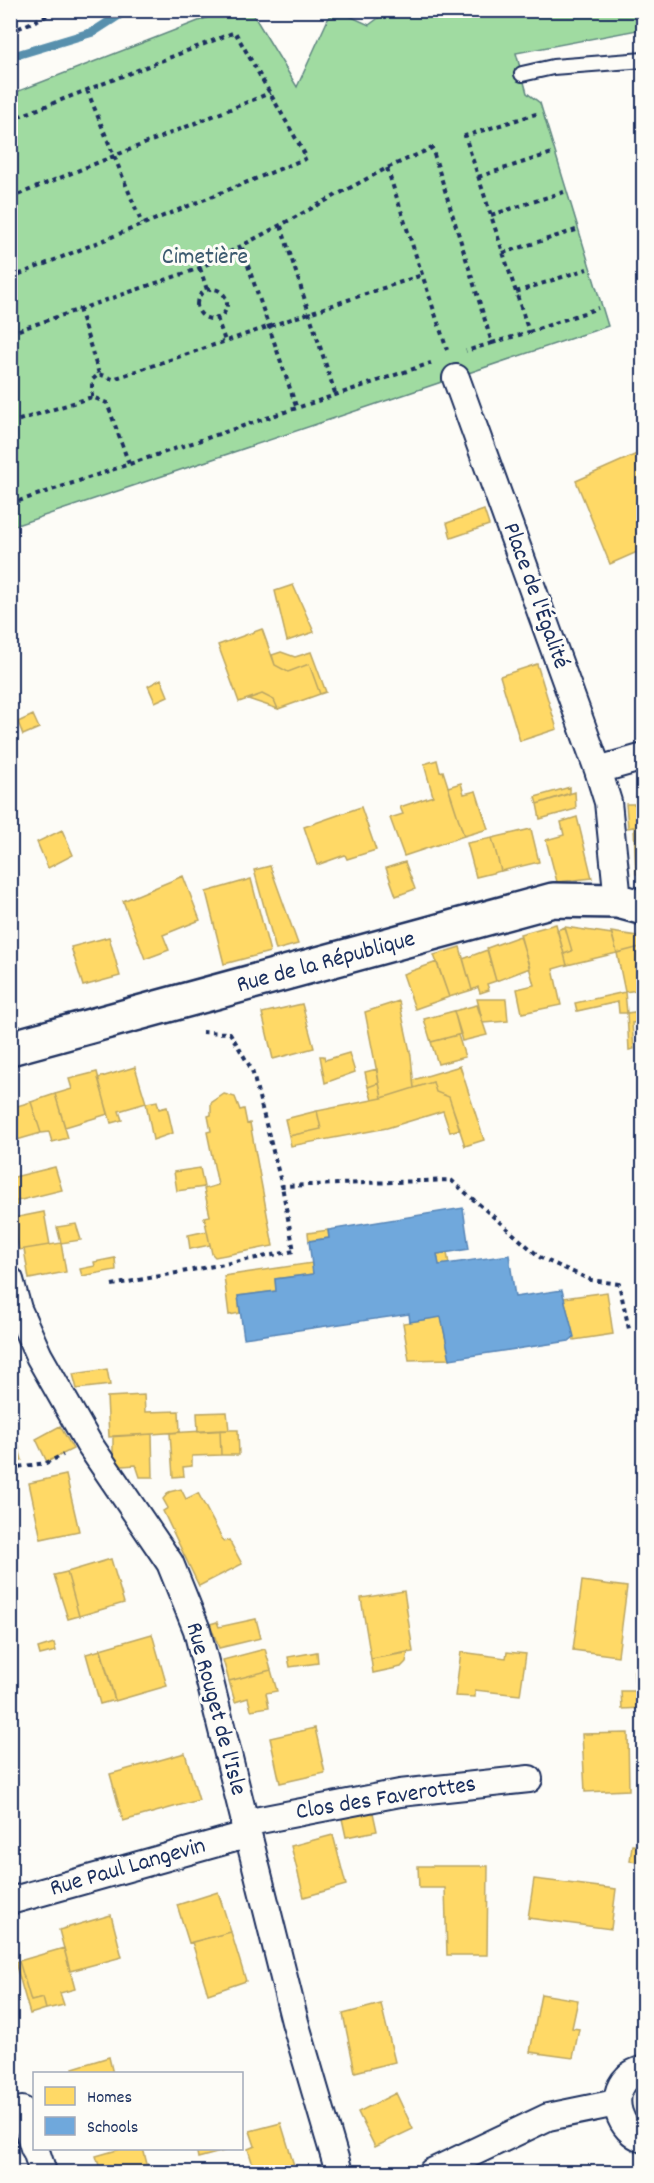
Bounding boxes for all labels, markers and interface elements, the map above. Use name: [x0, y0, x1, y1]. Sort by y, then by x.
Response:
park label: Cimetière: [162, 241, 248, 275]
street label: Place de l'Égalité: [493, 518, 577, 674]
street label: Rue de la République: [233, 923, 419, 1003]
street label: Rue Rouget de l'Isle: [176, 1619, 254, 1799]
street label: Clos des Faverottes: [294, 1768, 478, 1830]
street label: Rue Paul Langevin: [46, 1830, 210, 1906]
legend: [33, 2072, 243, 2150]
text: Homes: [87, 2086, 132, 2111]
text: Schools: [87, 2116, 138, 2141]

